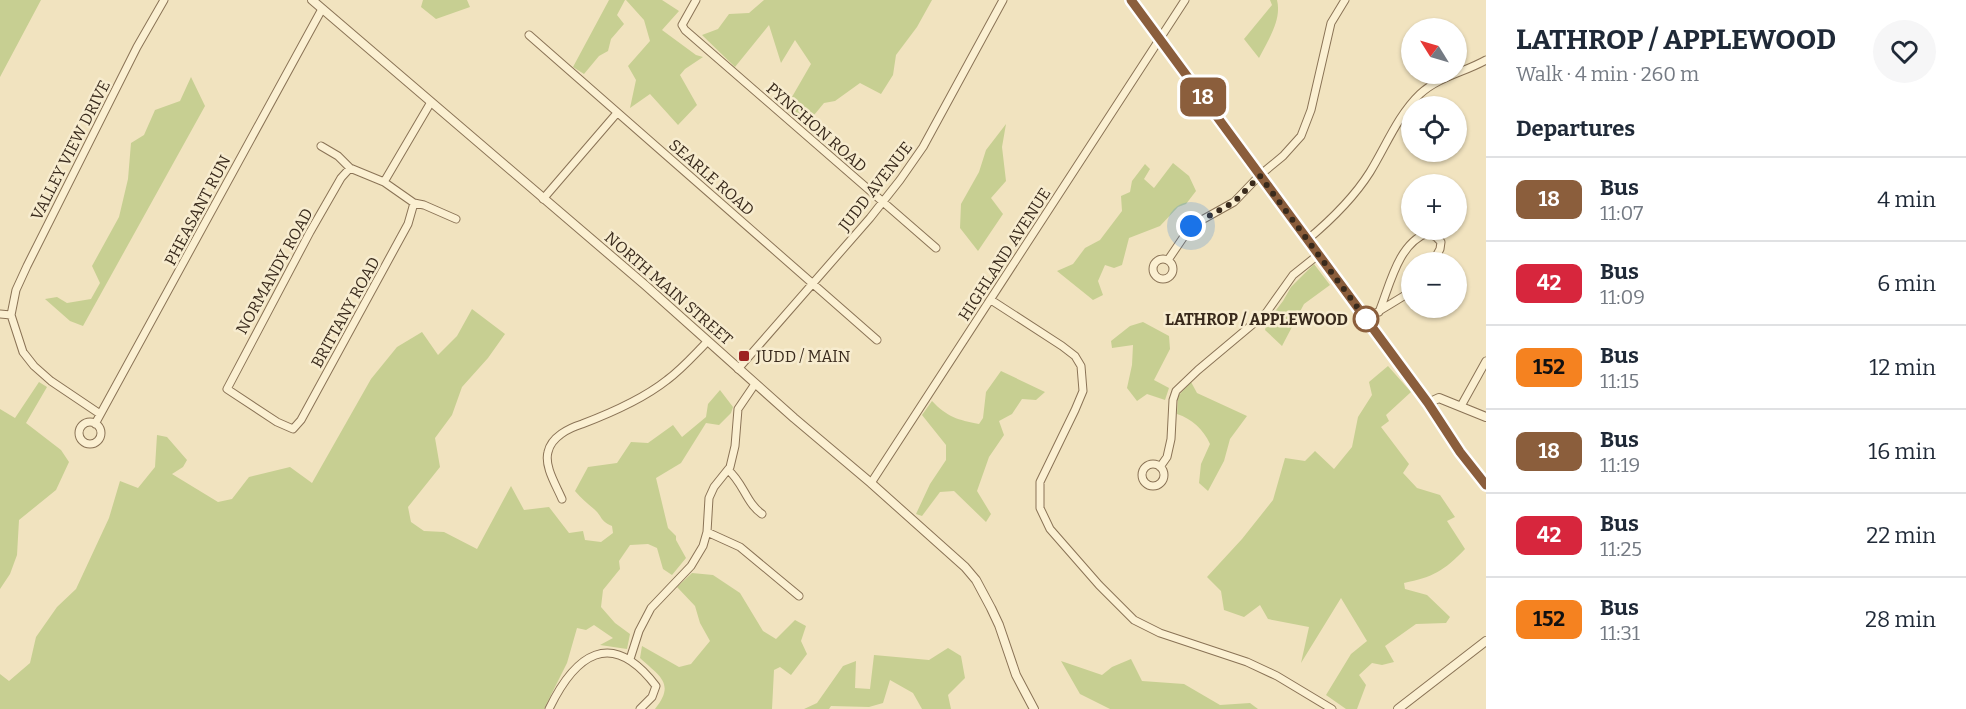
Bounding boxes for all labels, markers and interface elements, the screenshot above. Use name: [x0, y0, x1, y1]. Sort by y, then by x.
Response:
north arrow: [1401, 18, 1467, 84]
map controls: [1401, 18, 1467, 318]
button: heart: [1873, 20, 1936, 83]
text: LATHROP / APPLEWOOD: [1516, 23, 1836, 56]
text: Walk · 4 min · 260 m: [1516, 62, 1699, 86]
street label: VALLEY VIEW DRIVE: [27, 77, 114, 223]
line badge: 18: [1176, 78, 1230, 116]
street label: PYNCHON ROAD: [763, 79, 871, 176]
text: 18: [1192, 84, 1214, 110]
button: locate: [1401, 96, 1467, 162]
text: Departures: [1516, 115, 1635, 142]
street label: SEARLE ROAD: [665, 135, 758, 220]
street label: JUDD AVENUE: [834, 138, 916, 236]
street label: PHEASANT RUN: [160, 152, 235, 269]
button: +: [1401, 174, 1467, 240]
text: Bus: [1600, 174, 1639, 201]
street label: HIGHLAND AVENUE: [954, 184, 1054, 324]
text: 18: [1538, 186, 1560, 212]
text: 4 min: [1877, 186, 1936, 213]
text: 11:07: [1600, 201, 1643, 225]
street label: NORMANDY ROAD: [232, 205, 317, 337]
your location: [1176, 211, 1206, 241]
street label: NORTH MAIN STREET: [601, 228, 736, 349]
button: −: [1401, 252, 1467, 318]
street label: BRITTANY ROAD: [307, 254, 384, 371]
text: Bus: [1600, 258, 1639, 285]
text: 42: [1537, 270, 1561, 296]
text: 6 min: [1877, 270, 1936, 297]
text: 11:09: [1600, 285, 1645, 309]
marker: LATHROP / APPLEWOOD: [1353, 306, 1379, 332]
place label: LATHROP / APPLEWOOD: [1165, 310, 1348, 329]
text: Bus: [1600, 342, 1639, 369]
place label: JUDD / MAIN: [755, 347, 851, 366]
marker: JUDD / MAIN: [737, 349, 751, 363]
text: 152: [1533, 354, 1565, 380]
text: 12 min: [1869, 354, 1936, 381]
text: 11:15: [1600, 369, 1639, 393]
text: Bus: [1600, 426, 1639, 453]
text: 18: [1538, 438, 1560, 464]
text: 16 min: [1868, 438, 1936, 465]
text: 11:19: [1600, 453, 1640, 477]
text: Bus: [1600, 510, 1639, 537]
text: 42: [1537, 522, 1561, 548]
text: 22 min: [1866, 522, 1936, 549]
text: 11:25: [1600, 537, 1642, 561]
text: Bus: [1600, 594, 1639, 621]
text: 152: [1533, 606, 1565, 632]
text: 28 min: [1865, 606, 1936, 633]
text: 11:31: [1600, 621, 1640, 645]

